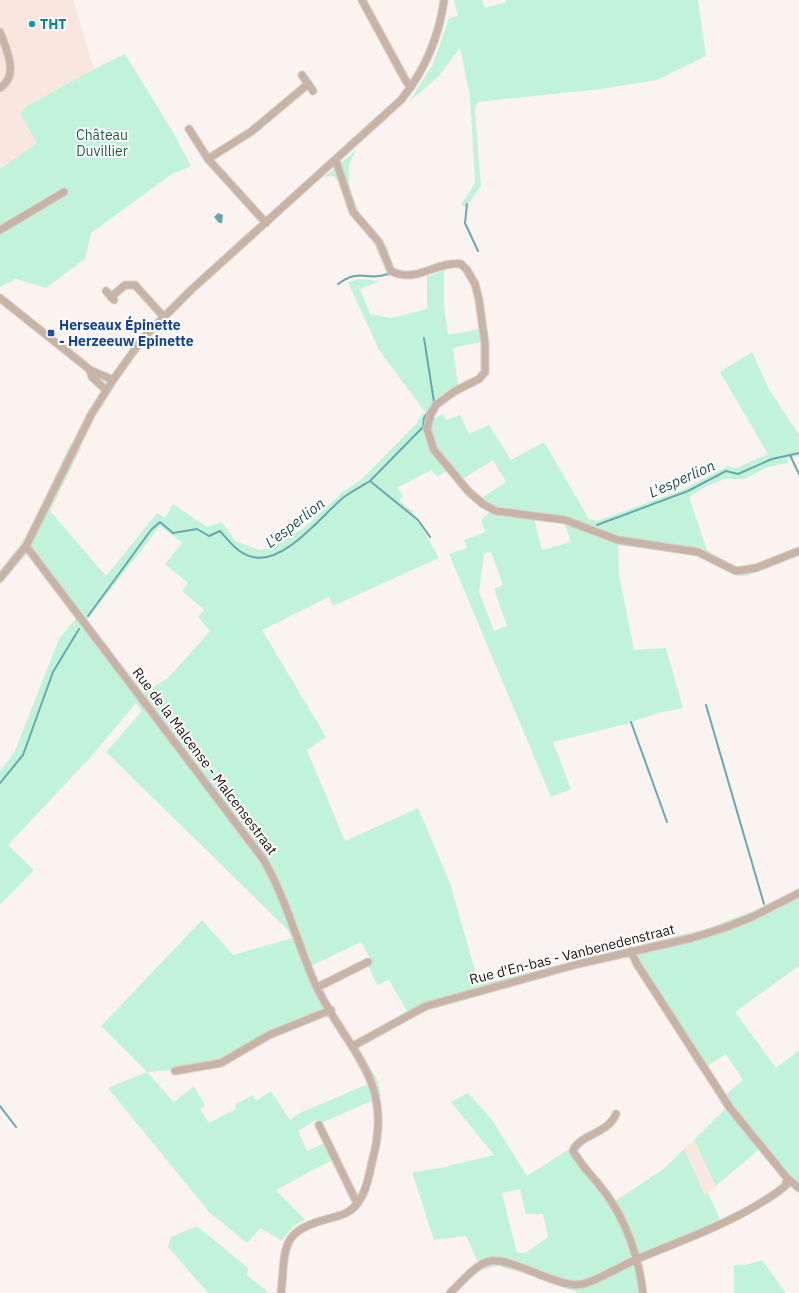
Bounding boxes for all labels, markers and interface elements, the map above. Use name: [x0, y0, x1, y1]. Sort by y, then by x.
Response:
place label: THT: [40, 15, 67, 33]
marker: THT: [27, 19, 37, 29]
park label: Château Duvillier: [76, 126, 128, 160]
place label: Herseaux Épinette - Herzeeuw Epinette: [59, 315, 194, 350]
marker: Herseaux Épinette - Herzeeuw Epinette: [46, 328, 56, 338]
water label: L'esperlion: [646, 456, 718, 502]
water label: L'esperlion: [261, 493, 328, 552]
street label: Rue de la Malcense - Malcensestraat: [129, 664, 281, 858]
street label: Rue d'En-bas - Vanbenedenstraat: [467, 920, 677, 988]

